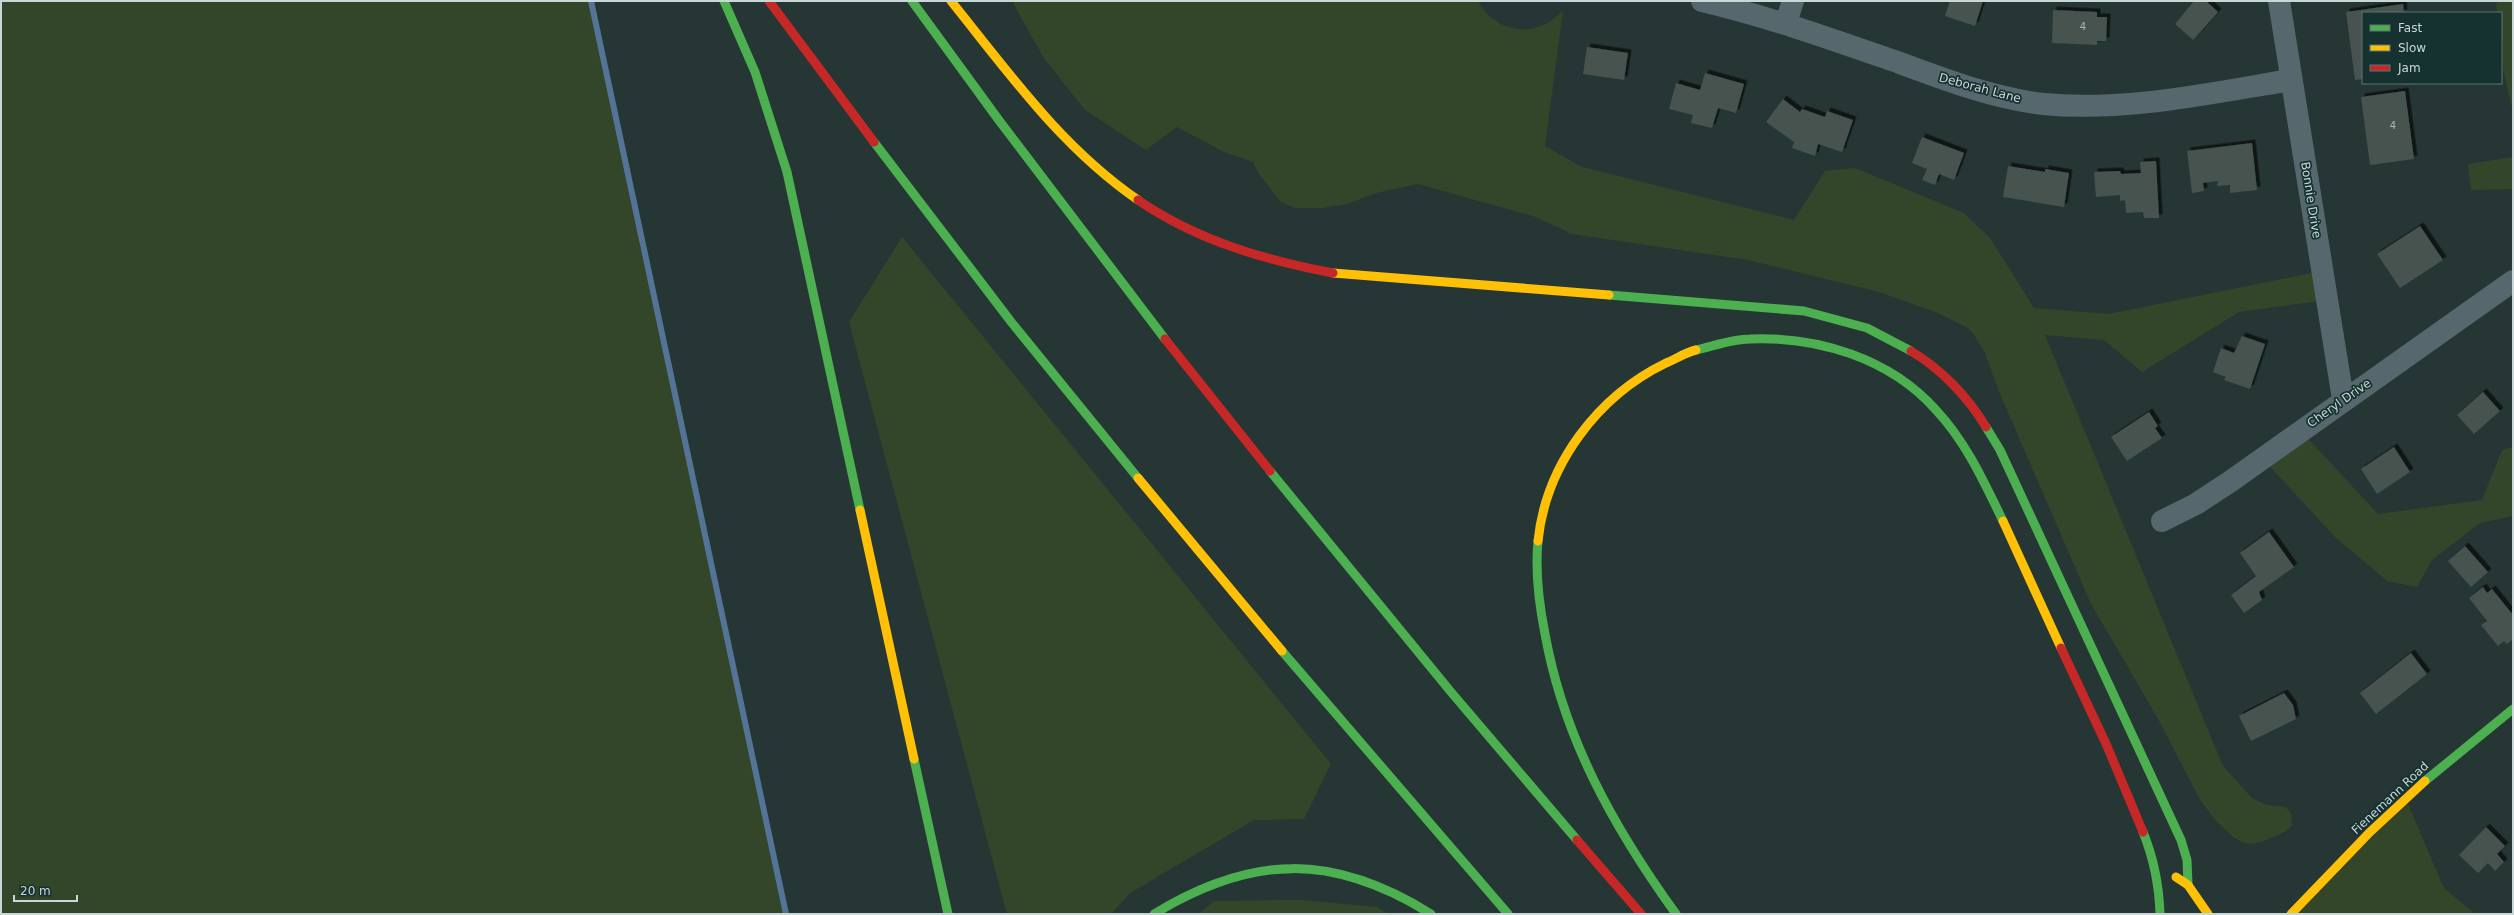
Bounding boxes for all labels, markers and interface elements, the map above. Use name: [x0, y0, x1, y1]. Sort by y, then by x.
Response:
legend: [2362, 12, 2502, 84]
house number: 4: [2080, 21, 2086, 32]
text: Fast: [2398, 21, 2422, 35]
text: Slow: [2398, 41, 2426, 55]
text: Jam: [2397, 61, 2421, 75]
street label: Deborah Lane: [1937, 70, 2023, 106]
house number: 4: [2390, 120, 2396, 131]
street label: Bonnie Drive: [2298, 161, 2324, 239]
street label: Cheryl Drive: [2304, 376, 2374, 430]
street label: Fienemann Road: [2349, 759, 2431, 837]
scale bar: [14, 877, 77, 903]
text: 20 m: [20, 884, 51, 898]

